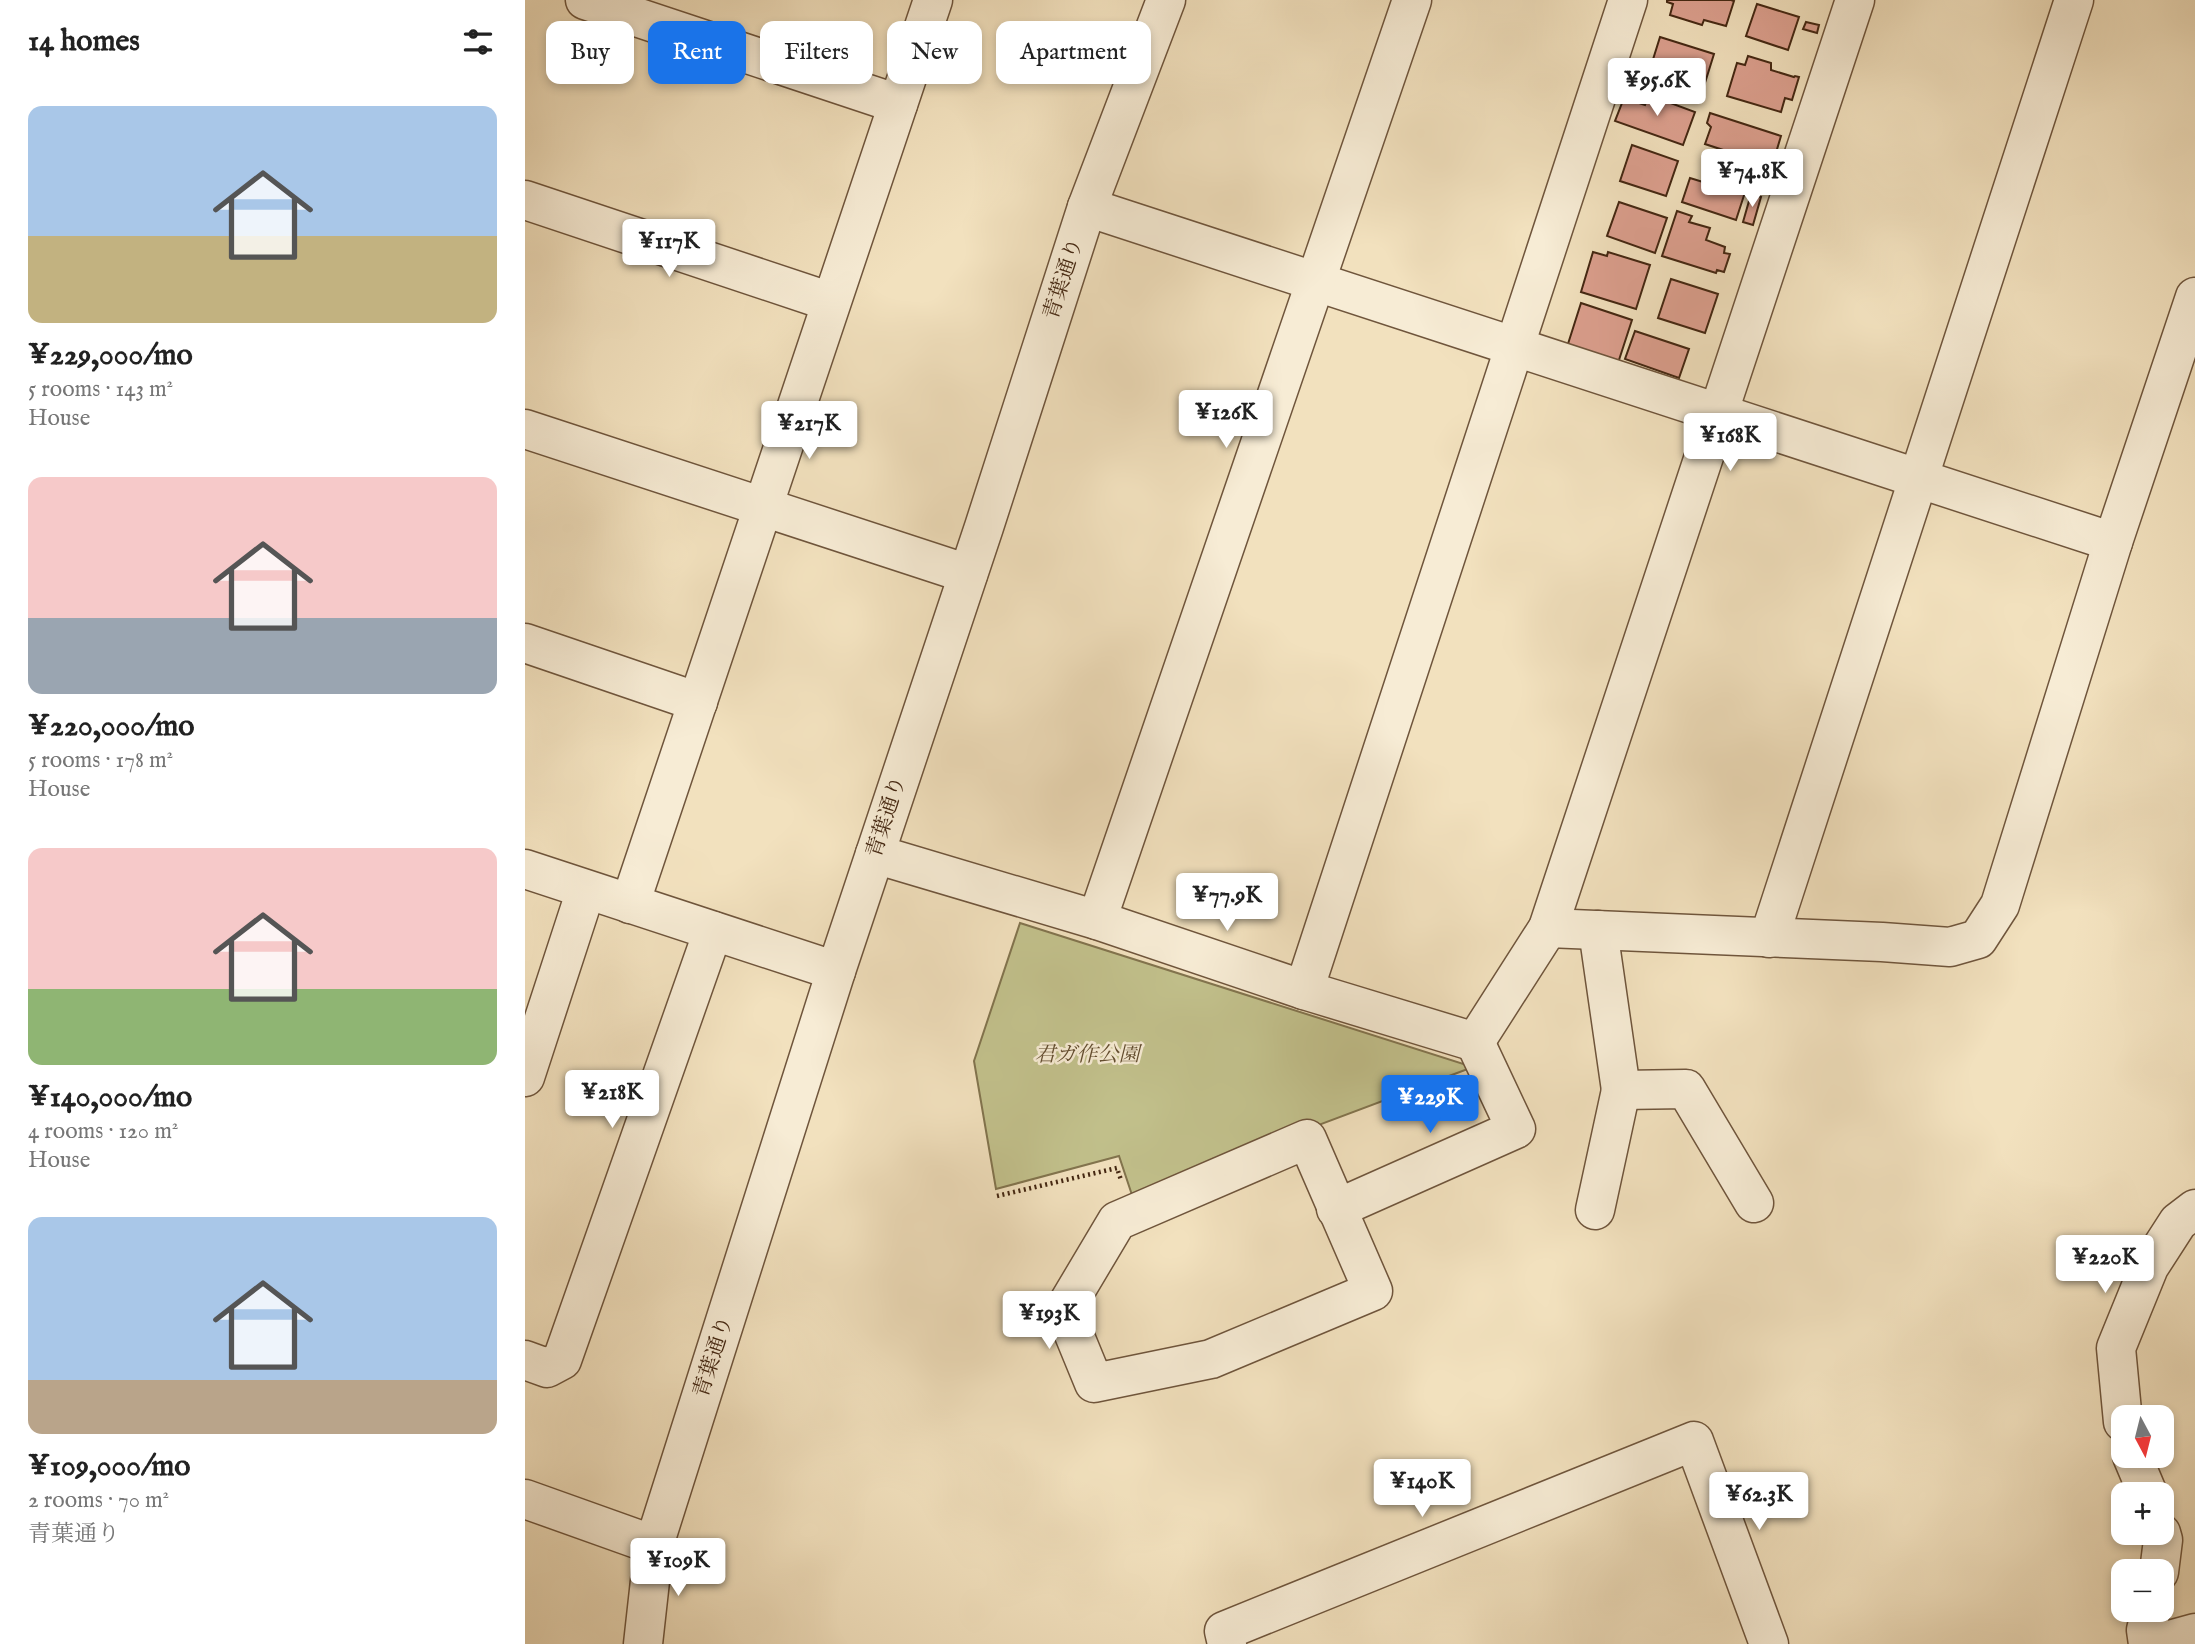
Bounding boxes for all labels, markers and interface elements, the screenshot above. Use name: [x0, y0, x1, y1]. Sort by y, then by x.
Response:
chip: Buy: [546, 21, 634, 84]
chip: Rent: [648, 21, 746, 84]
chip: Filters: [760, 21, 873, 84]
chip: New: [887, 21, 982, 84]
chip: Apartment: [996, 21, 1151, 84]
text: 14 homes: [28, 23, 140, 61]
icon: filters: [459, 23, 497, 61]
pin: ¥95.6K: [1600, 58, 1714, 118]
text: ¥95.6K: [1624, 66, 1690, 95]
pin: ¥74.8K: [1695, 150, 1809, 209]
icon: home: [200, 152, 326, 278]
text: ¥74.8K: [1717, 157, 1787, 186]
pin: ¥117K: [620, 219, 718, 279]
text: ¥117K: [638, 227, 700, 256]
street label: 青葉通り: [1038, 235, 1090, 323]
text: ¥229,000/mo: [28, 337, 193, 375]
text: 5 rooms · 143 m²: [28, 375, 173, 404]
pin: ¥126K: [1177, 391, 1275, 450]
text: ¥126K: [1195, 398, 1257, 427]
pin: ¥217K: [760, 402, 858, 461]
text: House: [28, 404, 90, 433]
text: ¥217K: [777, 409, 841, 438]
pin: ¥168K: [1681, 414, 1779, 473]
text: ¥168K: [1700, 421, 1760, 450]
icon: home: [200, 523, 326, 649]
text: ¥220,000/mo: [28, 708, 194, 746]
text: 5 rooms · 178 m²: [28, 746, 173, 775]
street label: 青葉通り: [861, 773, 913, 861]
text: House: [28, 775, 90, 804]
pin: ¥77.9K: [1170, 874, 1284, 933]
text: ¥77.9K: [1192, 881, 1262, 910]
icon: home: [200, 894, 326, 1020]
park label: 君ガ作公園: [1035, 1042, 1142, 1069]
pin: ¥218K: [563, 1070, 661, 1130]
pin: ¥229K: [1381, 1076, 1479, 1135]
text: ¥218K: [581, 1078, 643, 1107]
text: ¥140,000/mo: [28, 1079, 192, 1117]
text: ¥229K: [1397, 1083, 1463, 1112]
text: 4 rooms · 120 m²: [28, 1117, 178, 1146]
text: House: [28, 1146, 90, 1175]
pin: ¥220K: [2056, 1236, 2154, 1295]
text: ¥220K: [2072, 1243, 2138, 1272]
icon: home: [200, 1262, 326, 1388]
pin: ¥193K: [1000, 1292, 1098, 1351]
text: ¥193K: [1019, 1299, 1079, 1328]
street label: 青葉通り: [688, 1313, 740, 1401]
north arrow: [2111, 1405, 2173, 1468]
map controls: [2111, 1405, 2174, 1622]
text: ¥109,000/mo: [28, 1448, 190, 1486]
pin: ¥140K: [1373, 1460, 1471, 1519]
text: ¥140K: [1390, 1467, 1454, 1496]
pin: ¥62.3K: [1702, 1472, 1816, 1532]
text: ¥62.3K: [1725, 1480, 1793, 1509]
button: +: [2111, 1482, 2174, 1545]
text: 2 rooms · 70 m²: [28, 1486, 169, 1515]
text: 青葉通り: [28, 1520, 120, 1549]
pin: ¥109K: [629, 1538, 727, 1598]
text: ¥109K: [646, 1546, 710, 1575]
button: −: [2111, 1559, 2174, 1622]

